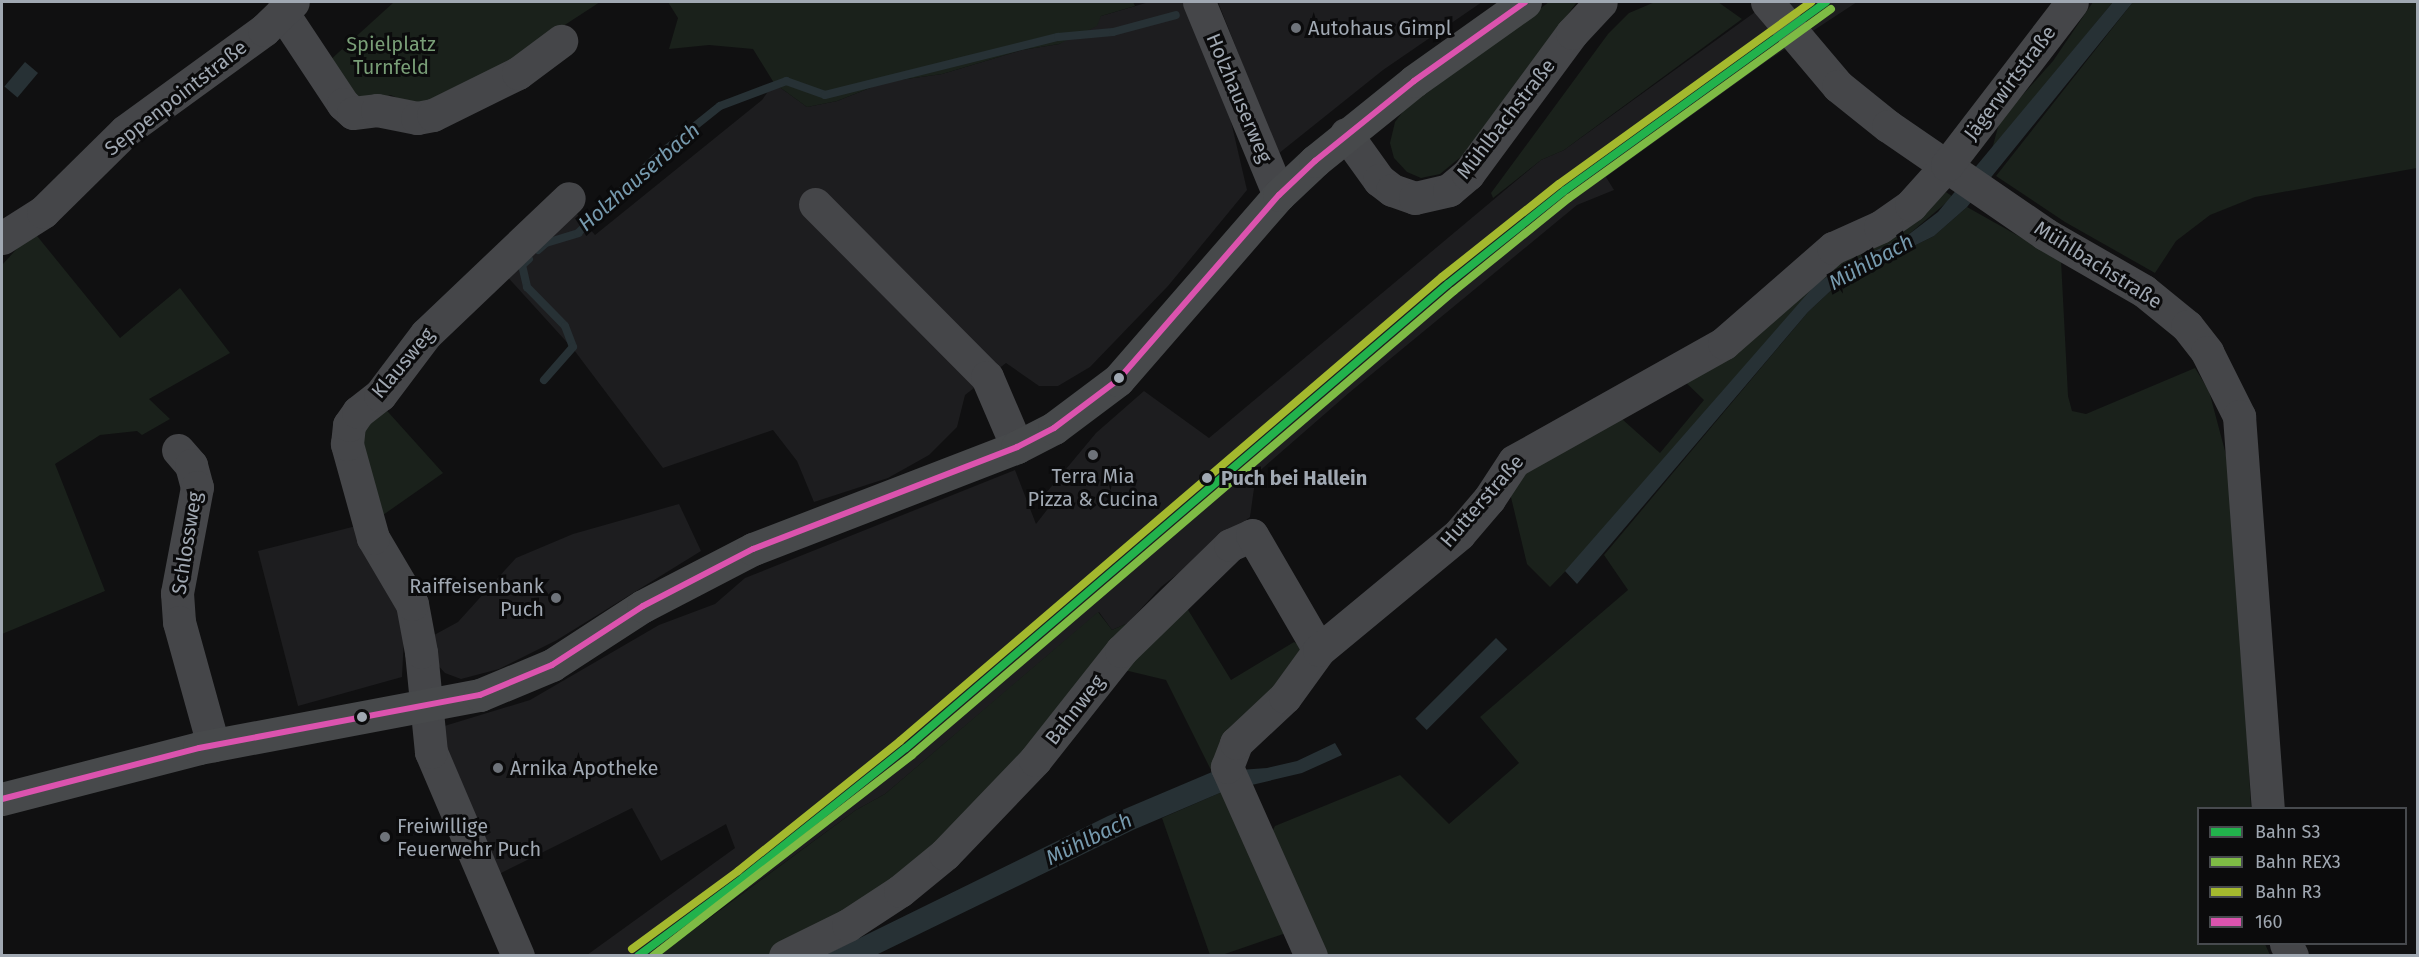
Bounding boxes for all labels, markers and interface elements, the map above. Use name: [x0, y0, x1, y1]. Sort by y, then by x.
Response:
place label: Autohaus Gimpl: [1308, 16, 1452, 40]
marker: Autohaus Gimpl: [1289, 21, 1303, 35]
street label: Jägerwirtstraße: [1959, 21, 2061, 145]
street label: Holzhauserweg: [1201, 30, 1277, 166]
park label: Spielplatz Turnfeld: [346, 33, 436, 80]
street label: Seppenpointstraße: [100, 35, 252, 161]
street label: Mühlbachstraße: [1452, 54, 1560, 184]
water label: Holzhauserbach: [573, 117, 705, 237]
street label: Mühlbachstraße: [2030, 216, 2166, 314]
water label: Mühlbach: [1824, 228, 1918, 296]
street label: Klausweg: [367, 323, 439, 403]
unlabelled marker: [1113, 372, 1125, 384]
marker: Terra Mia Pizza & Cucina: [1086, 448, 1100, 462]
street label: Hutterstraße: [1435, 450, 1529, 552]
place label: Terra Mia Pizza & Cucina: [1028, 464, 1158, 511]
place label: Puch bei Hallein: [1221, 466, 1367, 490]
marker: Puch bei Hallein: [1198, 469, 1216, 487]
street label: Schlossweg: [167, 490, 207, 596]
place label: Raiffeisenbank Puch: [409, 574, 544, 621]
marker: Raiffeisenbank Puch: [549, 591, 563, 605]
street label: Bahnweg: [1040, 670, 1110, 750]
unlabelled marker: [356, 711, 368, 723]
place label: Arnika Apotheke: [510, 756, 658, 780]
marker: Arnika Apotheke: [491, 761, 505, 775]
water label: Mühlbach: [1042, 807, 1136, 871]
legend: [2197, 807, 2407, 945]
place label: Freiwillige Feuerwehr Puch: [397, 814, 541, 861]
text: Bahn S3: [2255, 821, 2320, 843]
marker: Freiwillige Feuerwehr Puch: [378, 830, 392, 844]
text: Bahn REX3: [2255, 851, 2341, 873]
text: Bahn R3: [2255, 881, 2321, 903]
text: 160: [2255, 911, 2282, 933]

